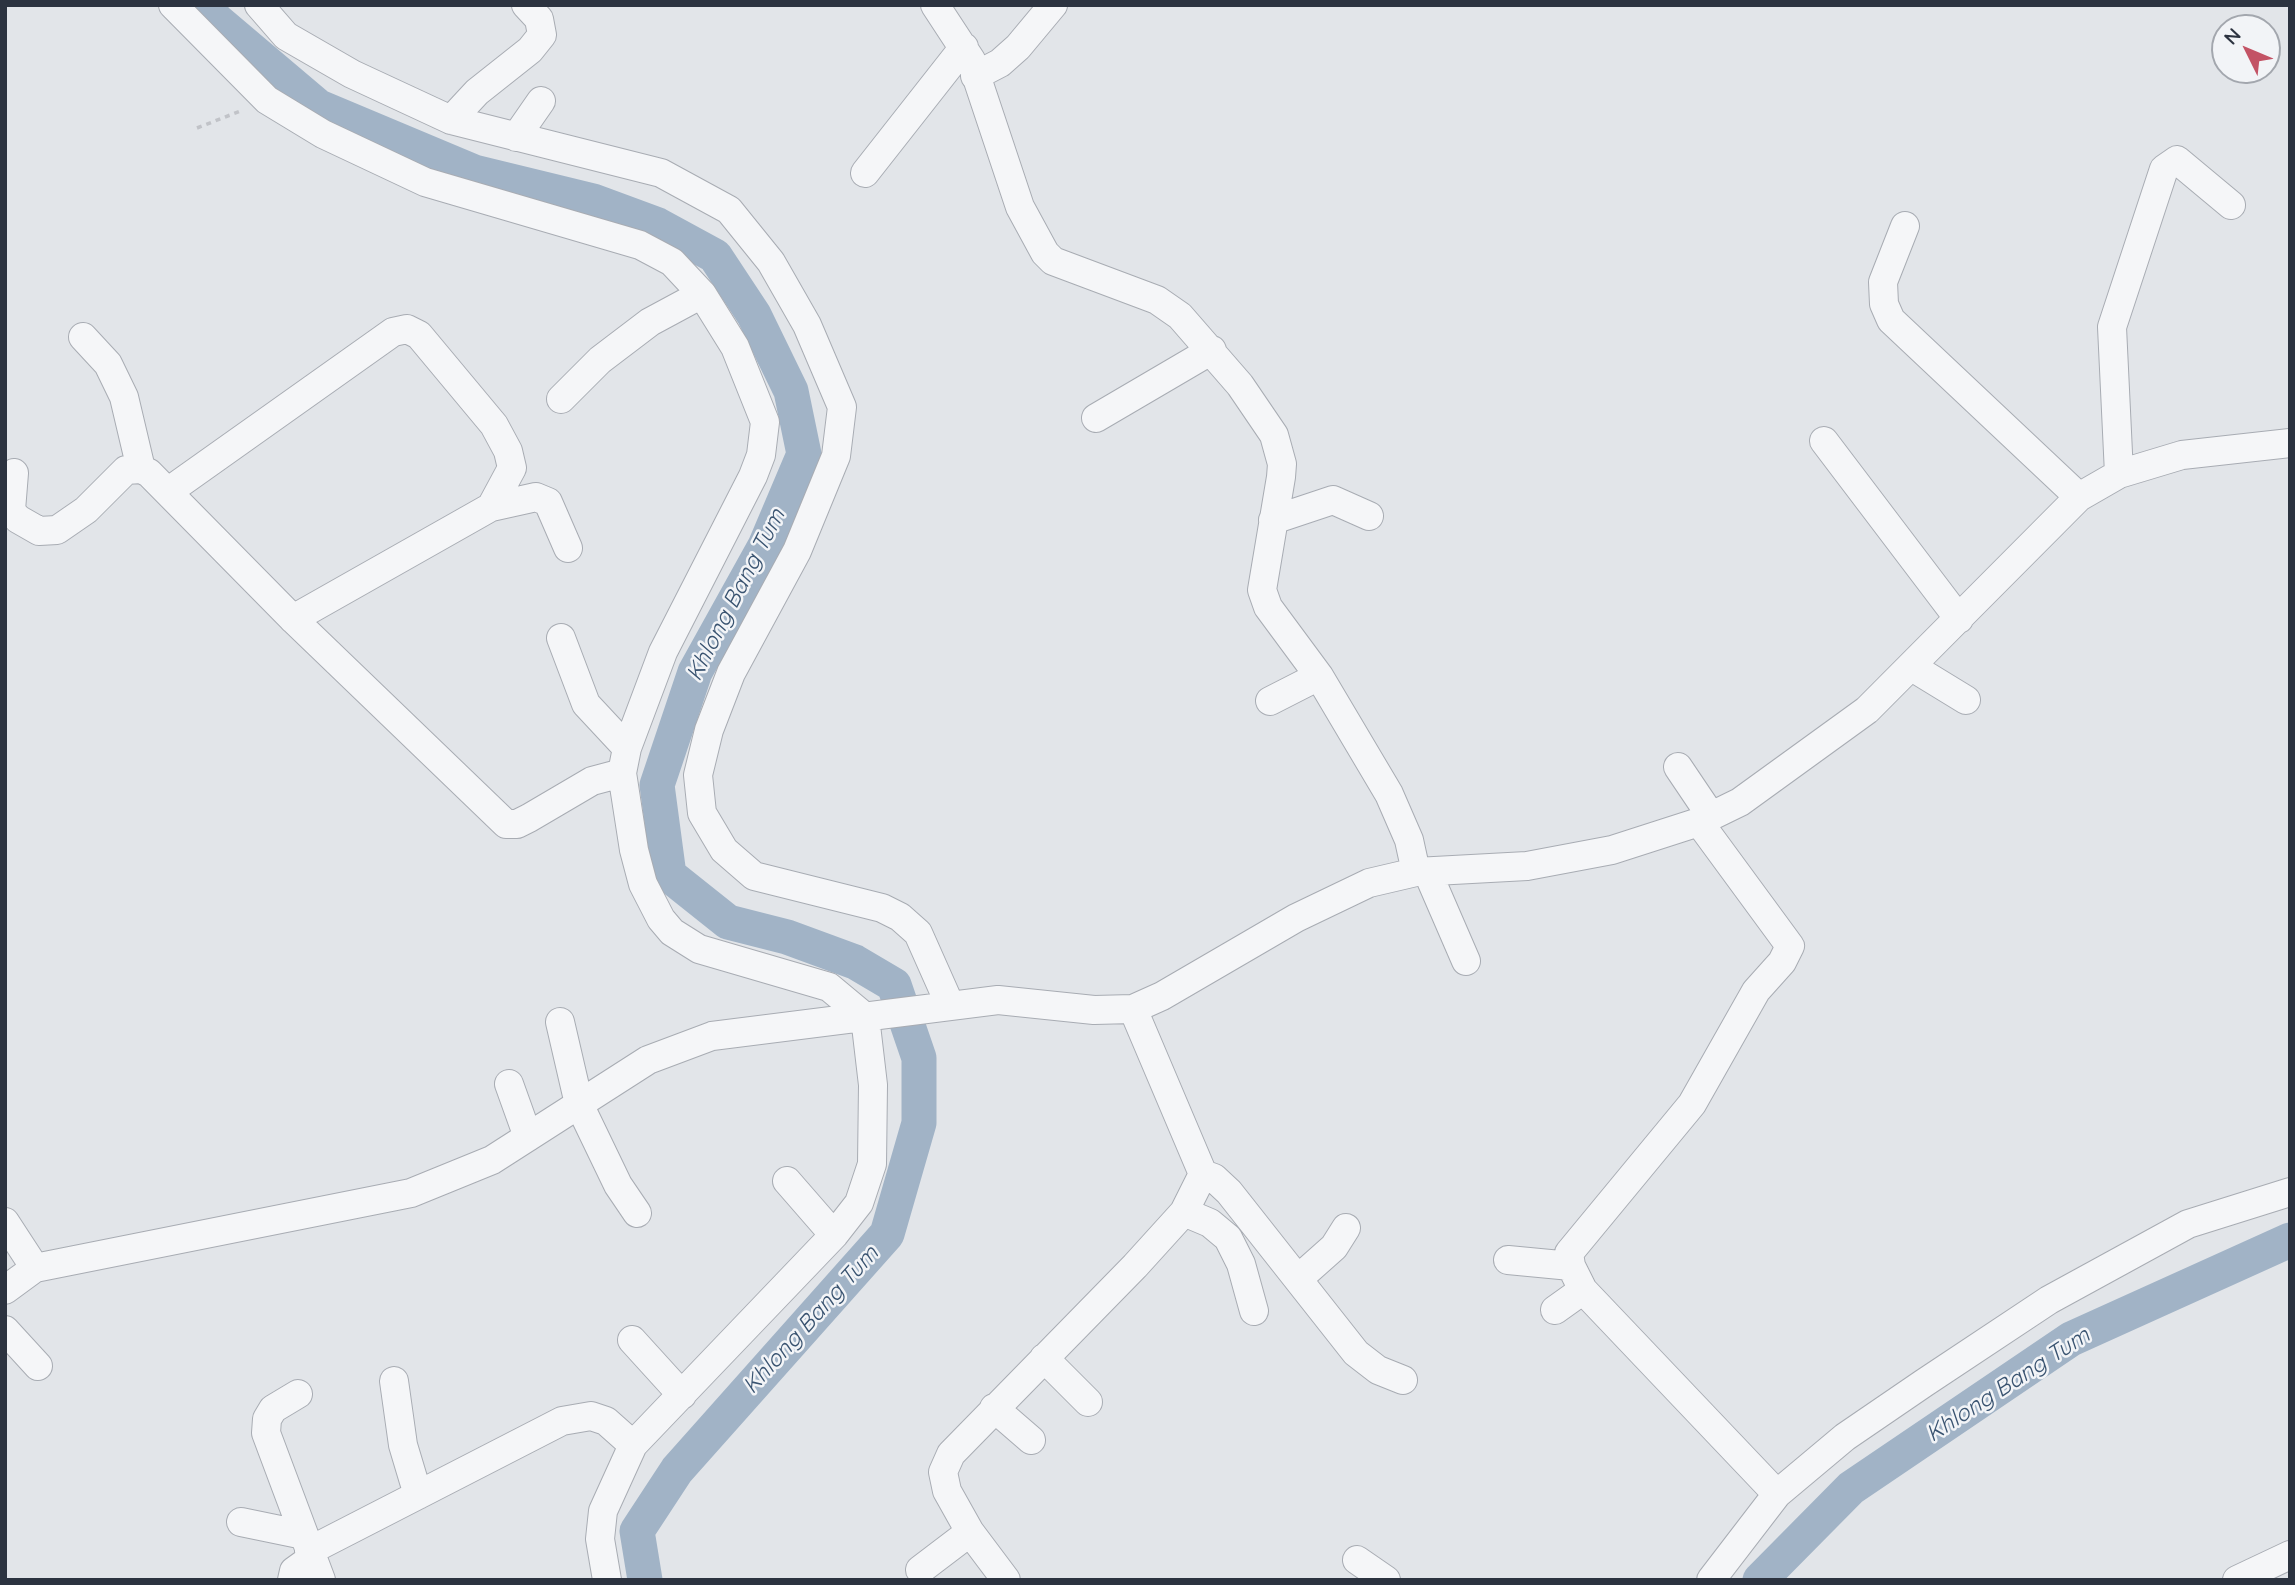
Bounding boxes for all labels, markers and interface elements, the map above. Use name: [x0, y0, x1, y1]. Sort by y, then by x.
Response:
north arrow: [2211, 14, 2281, 84]
text: N: [2219, 23, 2246, 49]
water label: Khlong Bang Tum: [681, 504, 791, 686]
water label: Khlong Bang Tum: [737, 1240, 885, 1400]
water label: Khlong Bang Tum: [1921, 1322, 2095, 1448]

